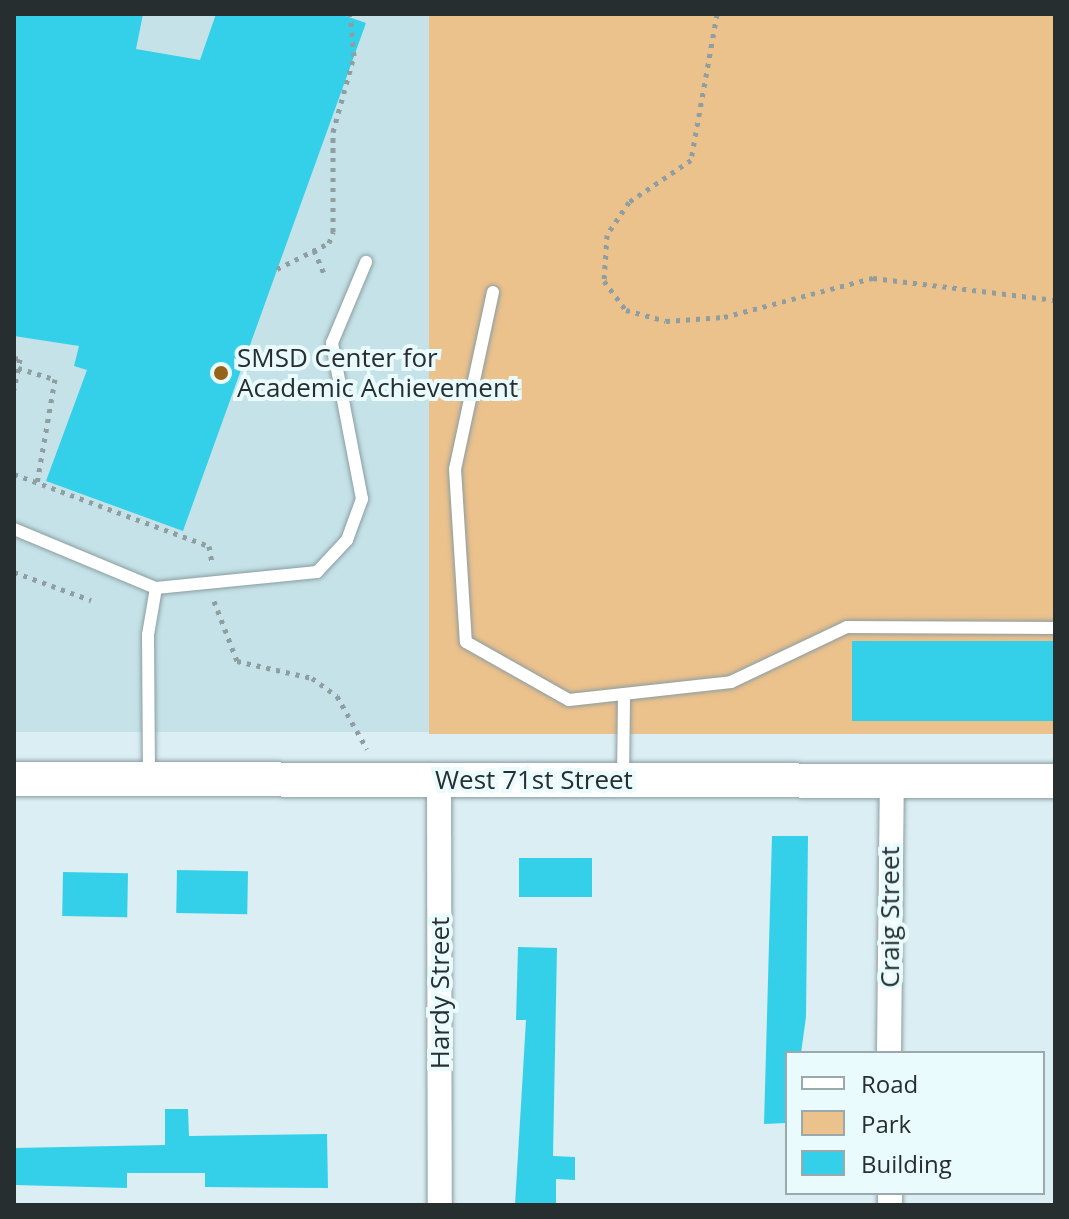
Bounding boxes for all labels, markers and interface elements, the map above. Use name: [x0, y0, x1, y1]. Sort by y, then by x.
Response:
place label: SMSD Center for Academic Achievement: [237, 342, 518, 404]
marker: SMSD Center for Academic Achievement: [212, 364, 230, 382]
street label: West 71st Street: [435, 764, 633, 796]
street label: Craig Street: [874, 846, 906, 988]
street label: Hardy Street: [424, 917, 456, 1069]
legend: [785, 1051, 1045, 1195]
text: Road: [861, 1067, 918, 1100]
text: Park: [861, 1107, 911, 1140]
text: Building: [861, 1147, 952, 1180]

